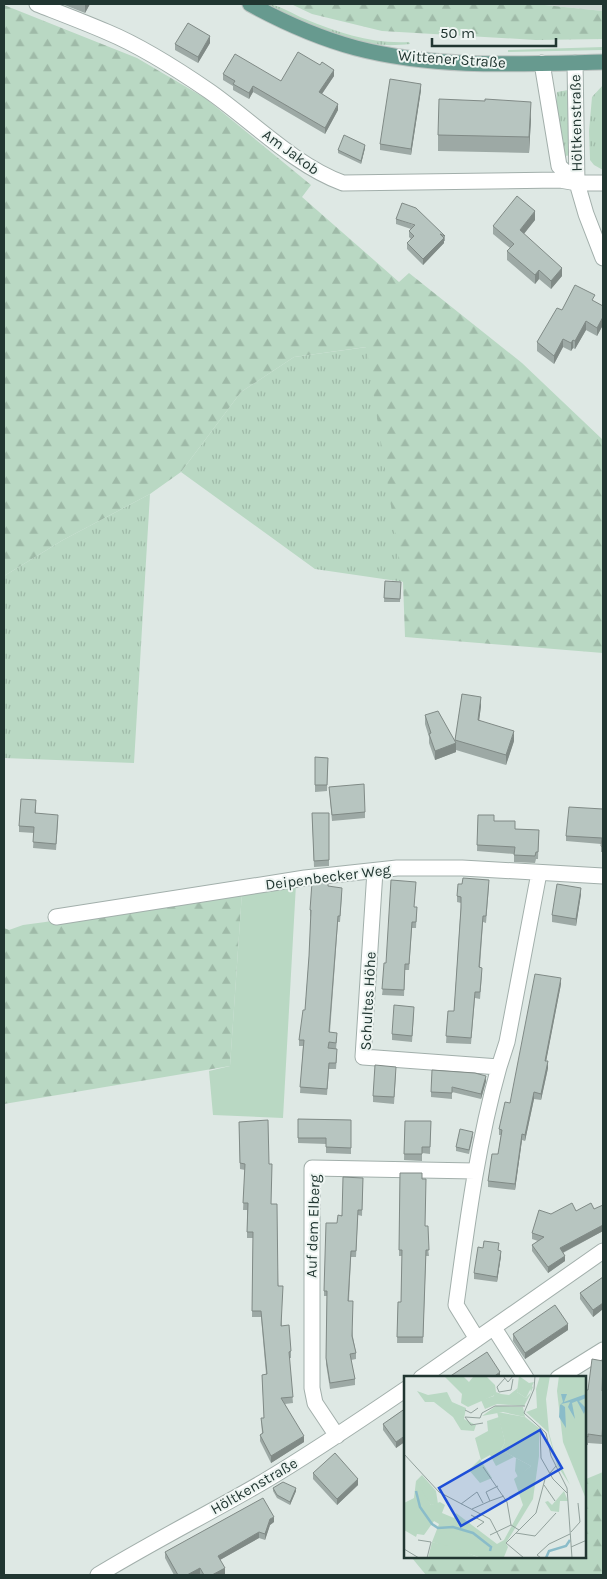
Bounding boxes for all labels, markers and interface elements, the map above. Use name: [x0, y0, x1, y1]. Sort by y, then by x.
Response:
scale bar: [432, 15, 556, 47]
text: 50 m: [440, 24, 475, 42]
street label: Wittener Straße: [398, 46, 506, 72]
street label: Höltkenstraße: [566, 74, 586, 172]
street label: Am Jakob: [259, 125, 323, 179]
street label: Deipenbecker Weg: [264, 860, 392, 894]
street label: Schultes Höhe: [356, 951, 380, 1051]
street label: Auf dem Elberg: [302, 1173, 324, 1278]
inset map: [404, 1376, 587, 1559]
street label: Höltkenstraße: [207, 1454, 301, 1518]

